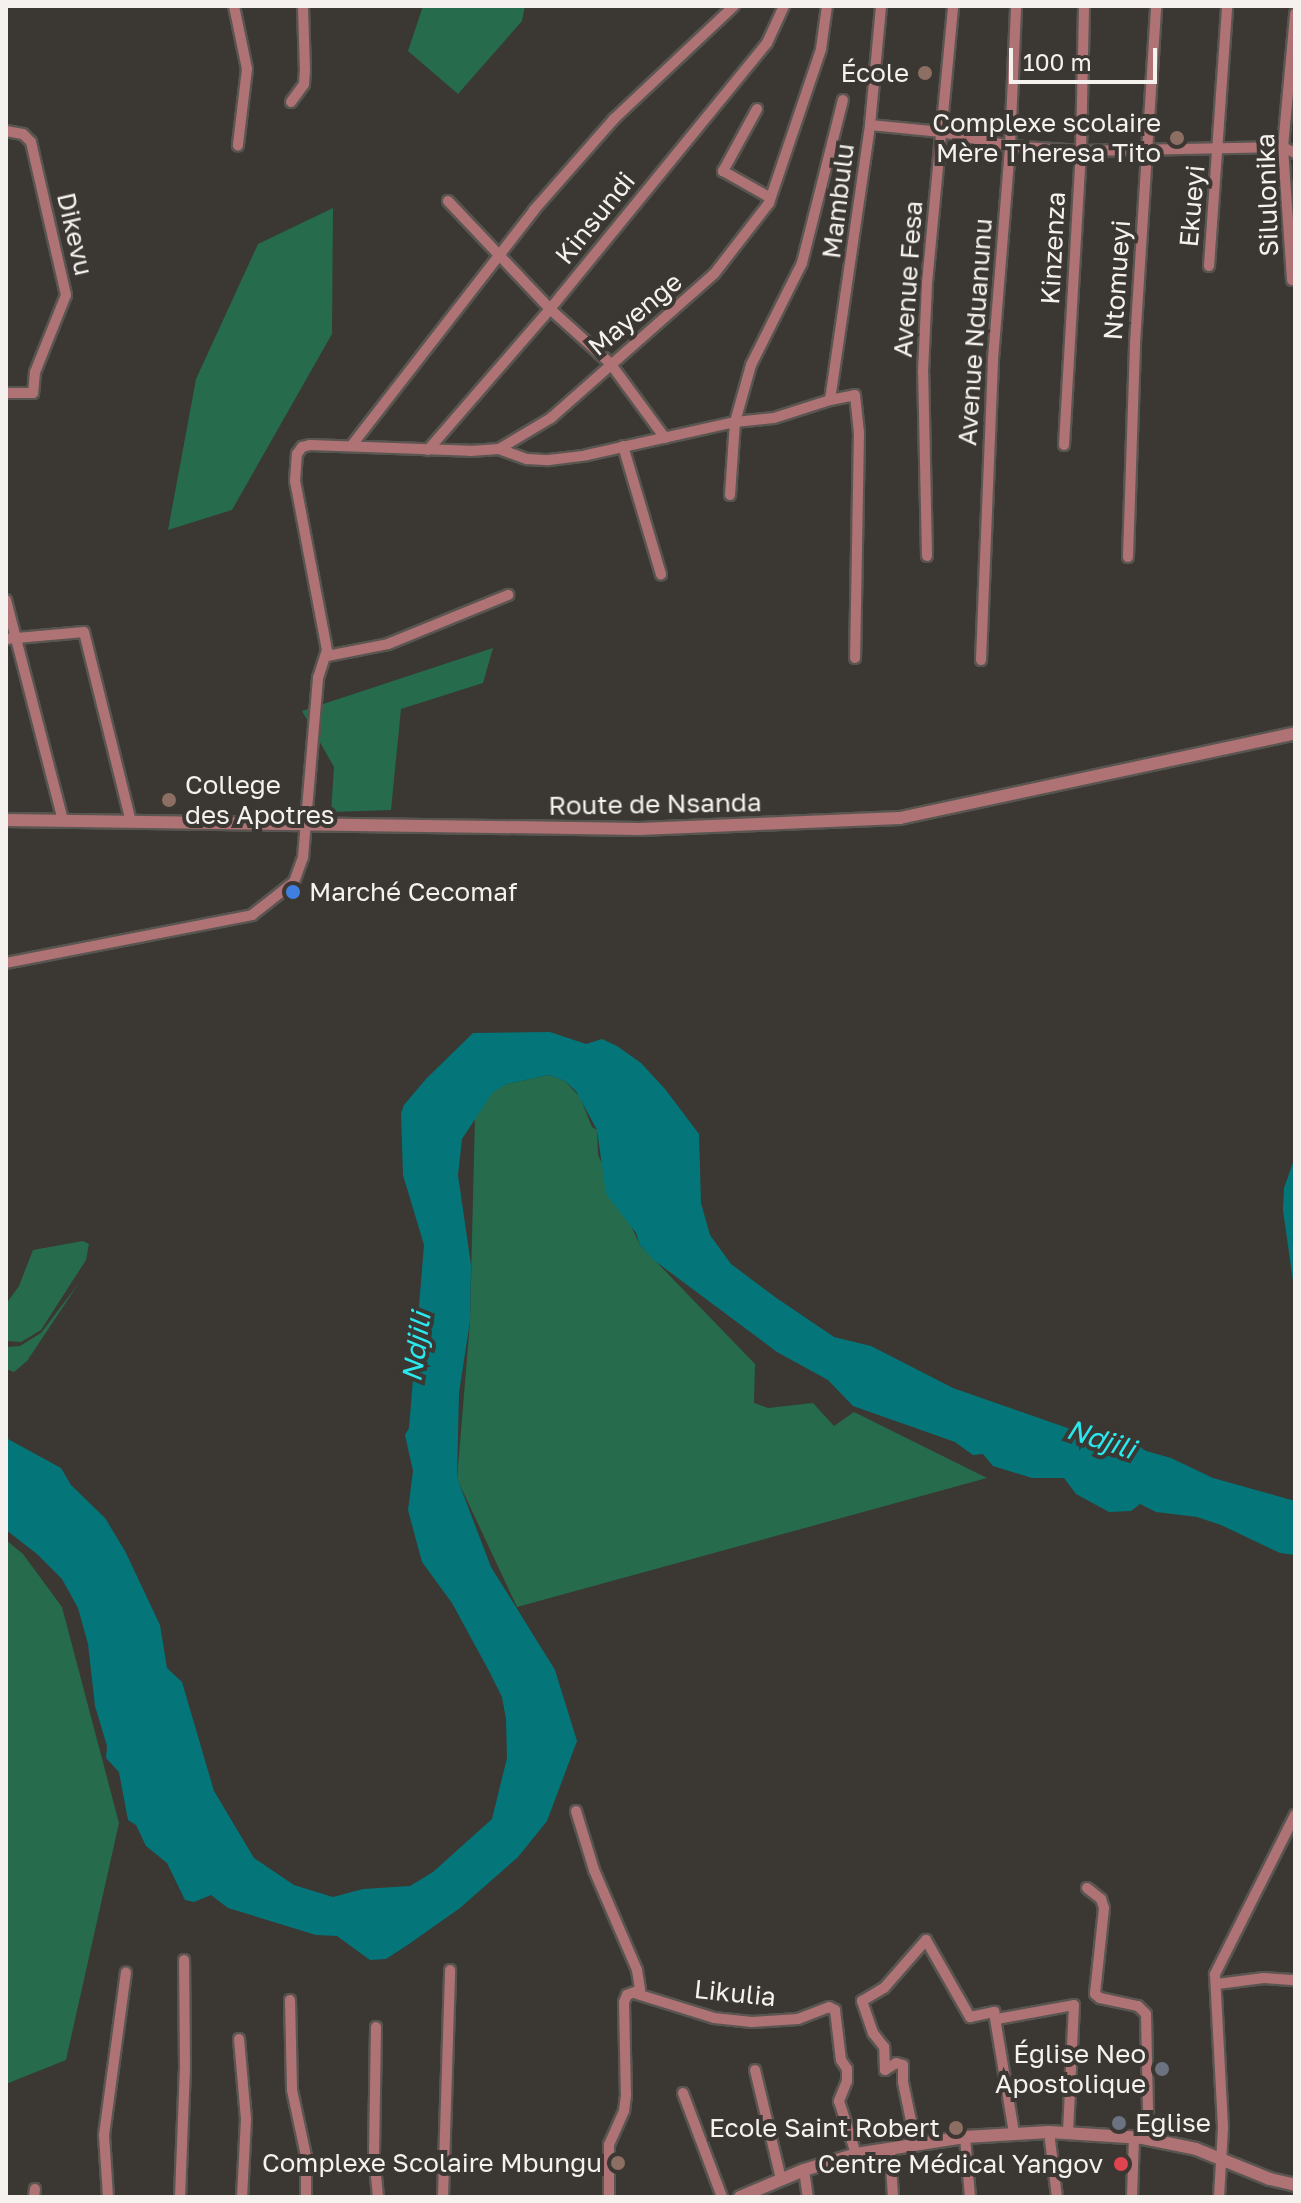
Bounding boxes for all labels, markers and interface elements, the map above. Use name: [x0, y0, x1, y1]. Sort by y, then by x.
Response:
scale bar: [1013, 32, 1161, 82]
text: 100 m: [1023, 47, 1092, 76]
place label: École: [840, 57, 909, 89]
marker: École: [916, 64, 934, 82]
place label: Complexe scolaire Mère Theresa Tito: [932, 107, 1161, 168]
marker: Complexe scolaire Mère Theresa Tito: [1168, 129, 1186, 147]
street label: Silulonika: [1249, 133, 1285, 257]
street label: Mambulu: [815, 142, 861, 260]
street label: Ekueyi: [1173, 164, 1211, 248]
street label: Kinsundi: [548, 166, 642, 270]
street label: Dikevu: [50, 189, 100, 279]
street label: Kinzenza: [1034, 191, 1072, 305]
street label: Avenue Fesa: [887, 200, 929, 358]
street label: Avenue Nduanunu: [951, 217, 999, 447]
street label: Ntomueyi: [1097, 219, 1137, 341]
street label: Mayenge: [582, 266, 688, 362]
place label: College des Apotres: [185, 769, 334, 830]
street label: Route de Nsanda: [548, 787, 762, 821]
marker: College des Apotres: [160, 791, 178, 809]
place label: Marché Cecomaf: [309, 876, 517, 908]
marker: Marché Cecomaf: [284, 883, 302, 901]
water label: Ndjili: [394, 1310, 438, 1384]
water label: Ndjili: [1063, 1412, 1139, 1466]
street label: Likulia: [693, 1973, 777, 2013]
place label: Église Neo Apostolique: [995, 2038, 1146, 2100]
marker: Église Neo Apostolique: [1153, 2060, 1171, 2078]
place label: Eglise: [1135, 2107, 1211, 2139]
place label: Ecole Saint Robert: [709, 2112, 940, 2144]
marker: Eglise: [1110, 2114, 1128, 2132]
marker: Ecole Saint Robert: [947, 2119, 965, 2137]
place label: Complexe Scolaire Mbungu: [262, 2147, 602, 2179]
place label: Centre Médical Yangov: [818, 2148, 1103, 2180]
marker: Centre Médical Yangov: [1110, 2153, 1132, 2175]
marker: Complexe Scolaire Mbungu: [609, 2154, 627, 2172]

